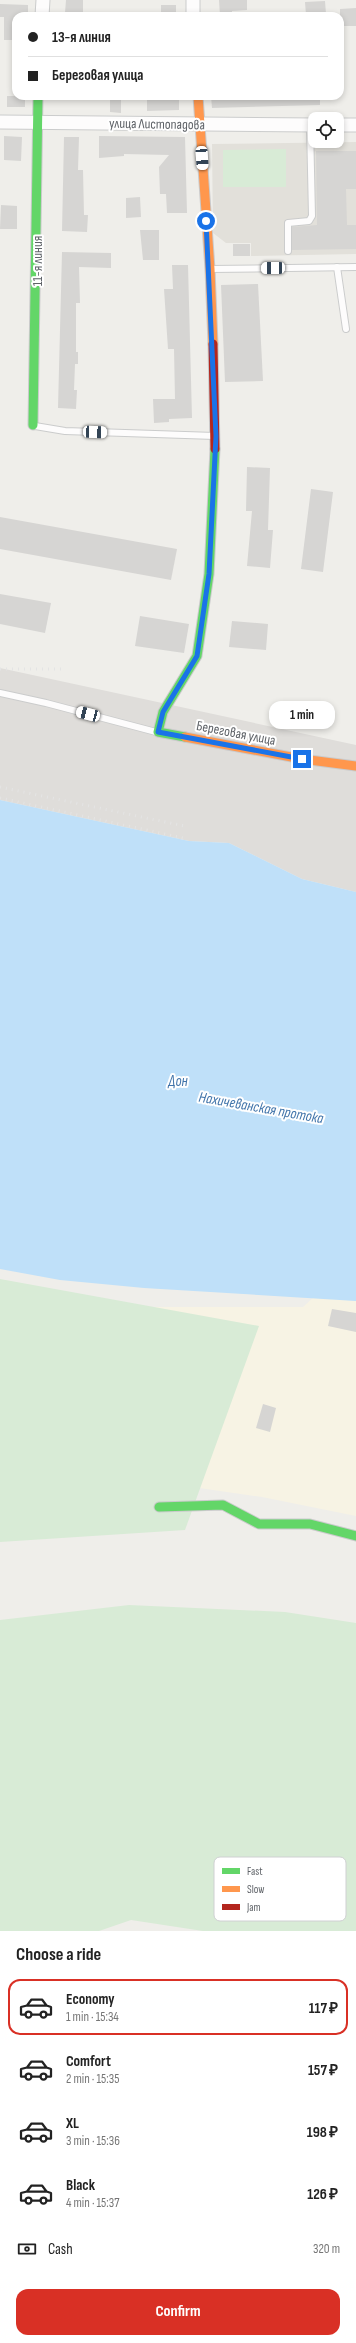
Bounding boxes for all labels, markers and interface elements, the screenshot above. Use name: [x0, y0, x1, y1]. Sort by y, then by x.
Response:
text: 13-я линия: [52, 28, 111, 47]
text: Береговая улица: [52, 66, 144, 85]
map controls: [308, 112, 344, 148]
button: locate: [308, 112, 344, 148]
street label: улица Листопадова: [109, 115, 205, 133]
car: [195, 146, 209, 170]
route start: [197, 212, 215, 230]
street label: 11-я линия: [29, 236, 46, 286]
car: [261, 262, 285, 274]
car: [83, 426, 107, 438]
callout: 1 min: [269, 701, 335, 729]
car: [75, 705, 101, 723]
text: 1 min: [290, 707, 314, 723]
street label: Береговая улица: [195, 717, 277, 749]
route end: [293, 750, 311, 768]
water label: Дон: [167, 1072, 188, 1091]
water label: Нахичеванская протока: [197, 1088, 325, 1128]
legend: [214, 1857, 346, 1921]
text: Fast: [247, 1865, 263, 1878]
text: Slow: [247, 1883, 264, 1896]
text: Jam: [246, 1901, 261, 1914]
text: Choose a ride: [16, 1944, 101, 1965]
icon: car: [18, 1989, 54, 2025]
text: Economy: [66, 1990, 115, 2009]
text: 117 ₽: [309, 1999, 338, 2018]
text: 1 min · 15:34: [66, 2009, 119, 2025]
icon: car: [18, 2051, 54, 2087]
text: Comfort: [66, 2052, 111, 2071]
text: 157 ₽: [308, 2061, 338, 2080]
text: 2 min · 15:35: [66, 2071, 119, 2087]
icon: car: [18, 2113, 54, 2149]
text: XL: [66, 2114, 79, 2133]
text: 198 ₽: [307, 2123, 338, 2142]
text: 3 min · 15:36: [66, 2133, 120, 2149]
icon: car: [18, 2175, 54, 2211]
text: Black: [66, 2176, 95, 2195]
text: 126 ₽: [307, 2185, 338, 2204]
text: 4 min · 15:37: [66, 2195, 119, 2211]
icon: cash: [16, 2238, 38, 2260]
text: Cash: [48, 2240, 73, 2259]
text: 320 m: [313, 2241, 340, 2257]
button: Confirm: [16, 2289, 340, 2335]

